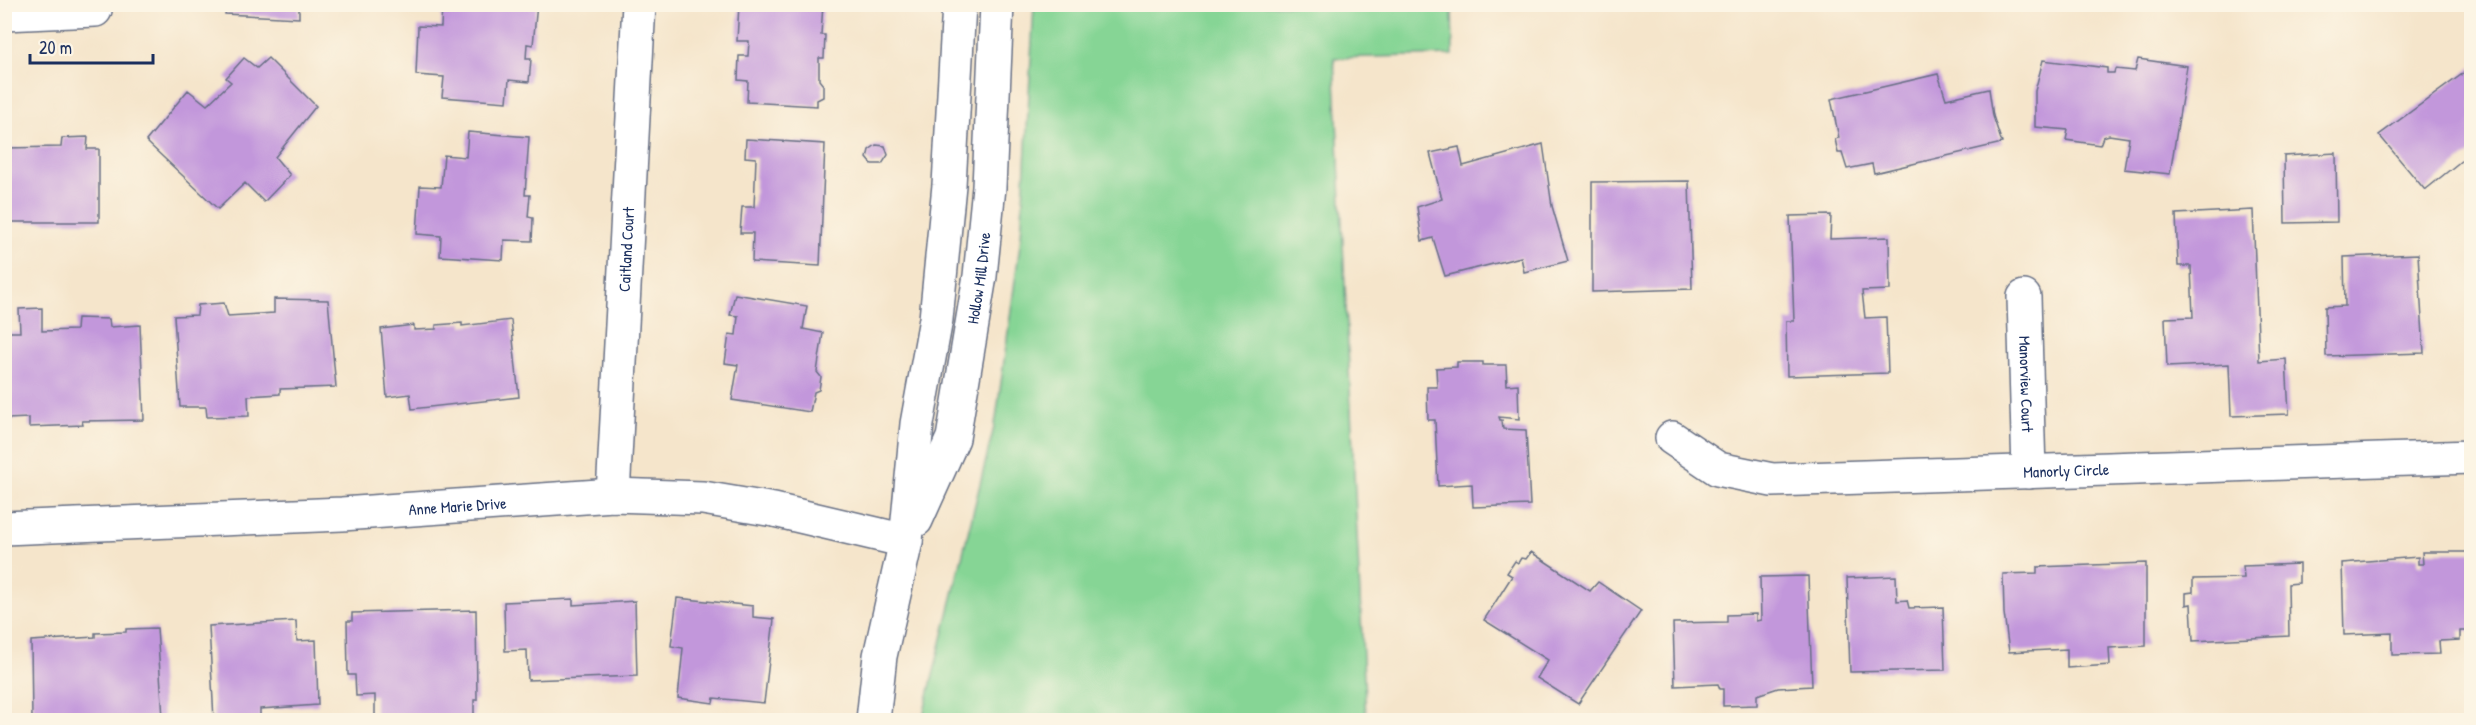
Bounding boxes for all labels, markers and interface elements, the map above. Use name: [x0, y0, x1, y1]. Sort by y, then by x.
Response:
scale bar: [30, 27, 153, 65]
text: 20 m: [39, 35, 72, 60]
street label: Caitland Court: [613, 206, 639, 292]
street label: Hollow Mill Drive: [961, 231, 995, 325]
street label: Manorview Court: [2014, 335, 2039, 433]
street label: Manorly Circle: [2023, 458, 2110, 483]
street label: Anne Marie Drive: [408, 491, 508, 520]

